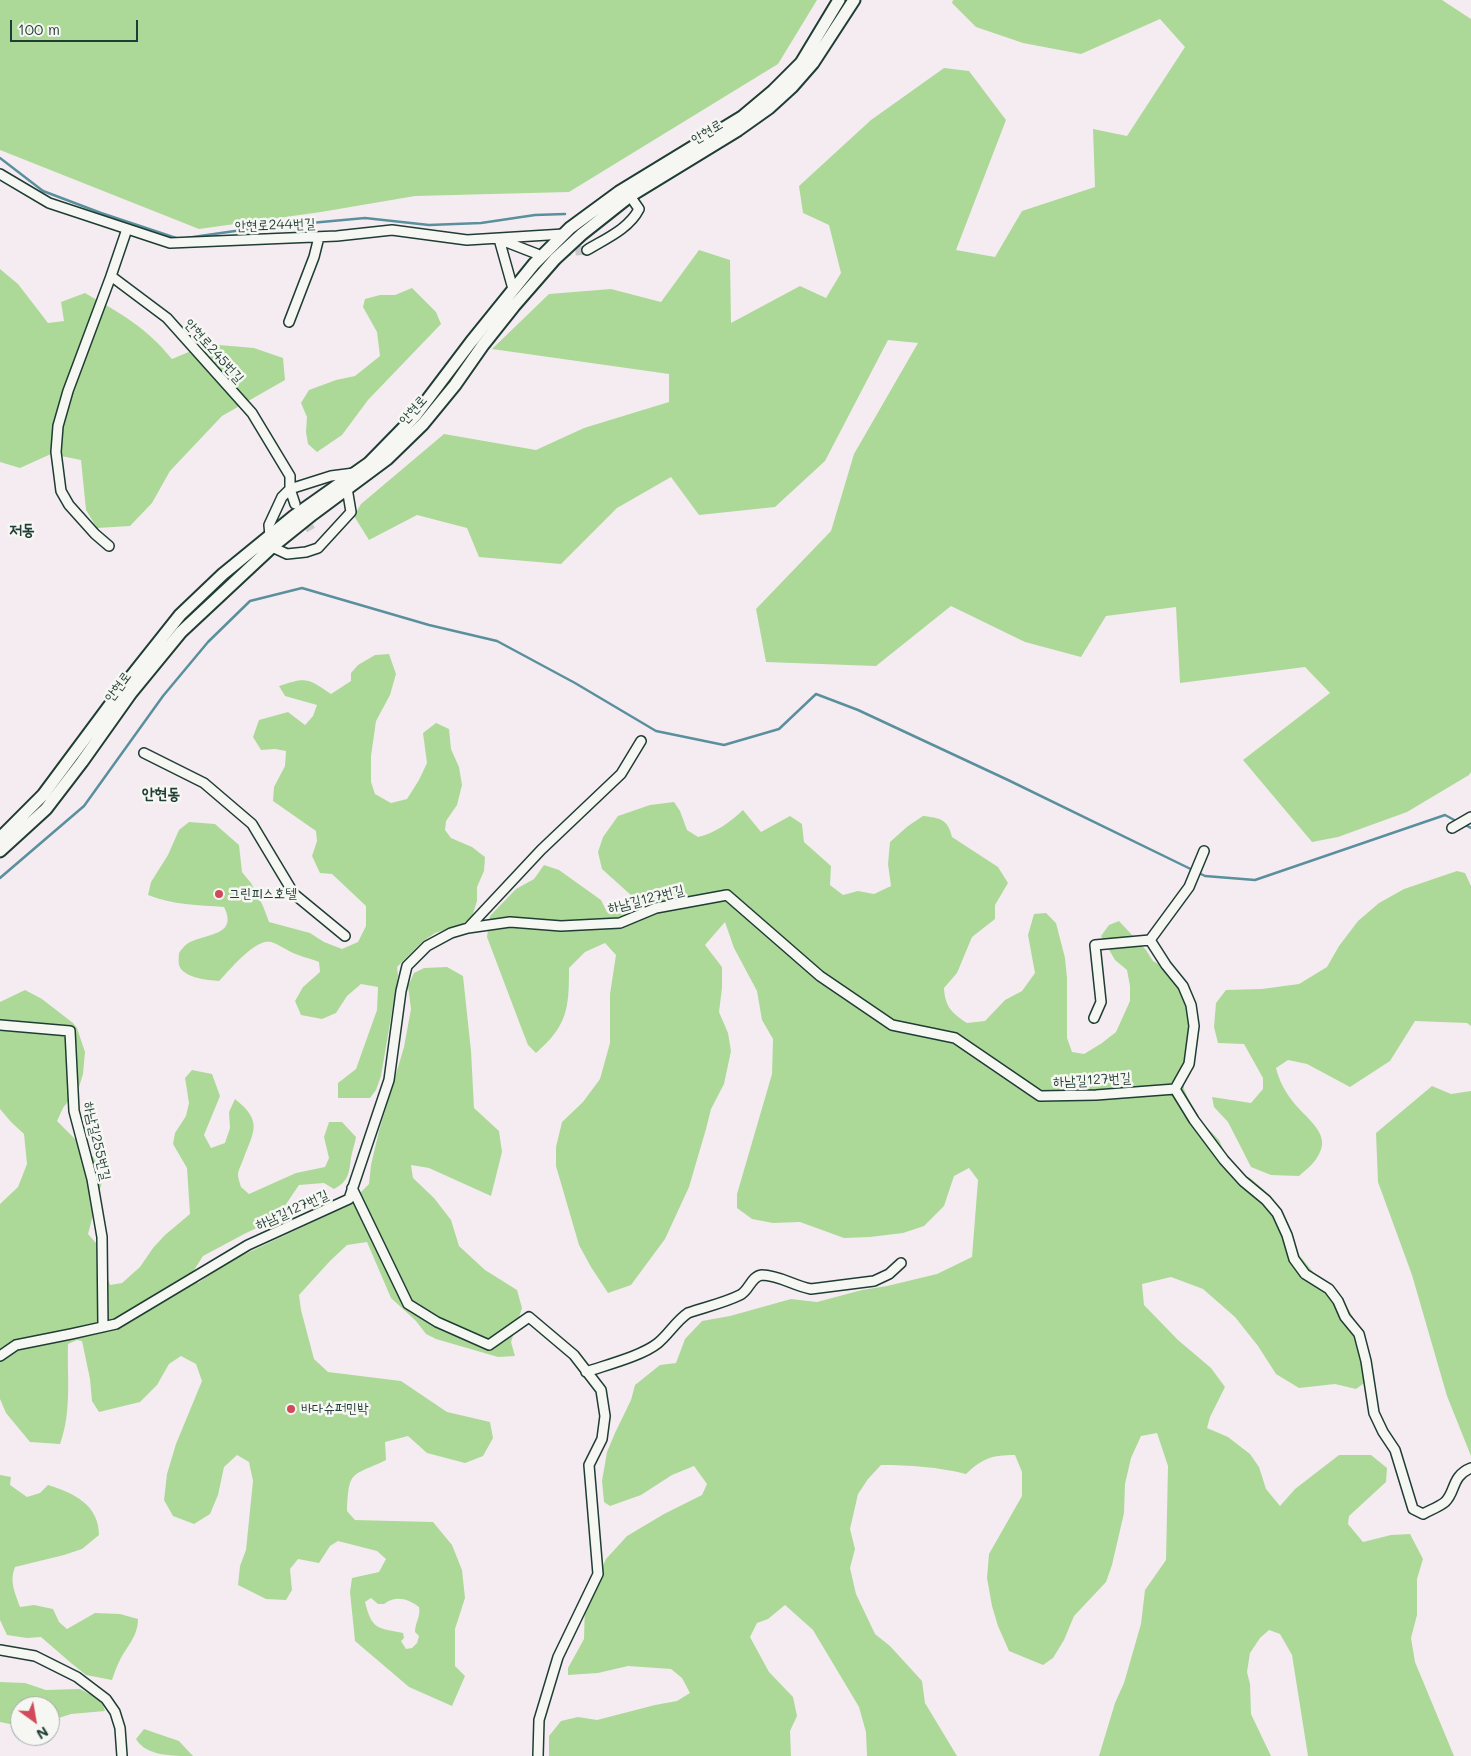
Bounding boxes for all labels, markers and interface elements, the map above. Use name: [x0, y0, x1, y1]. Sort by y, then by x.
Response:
scale bar: [12, 10, 140, 42]
text: 100 m: [18, 19, 60, 39]
street label: 안현로: [688, 116, 726, 148]
street label: 안현로244번길: [234, 215, 316, 235]
street label: 안현로245번길: [181, 315, 247, 387]
street label: 안현로: [395, 392, 431, 428]
district label: 저동: [9, 520, 35, 540]
street label: 안현로: [101, 668, 135, 706]
district label: 안현동: [142, 784, 180, 804]
street label: 하남길127번길: [606, 881, 686, 917]
place label: 그린피스호텔: [229, 886, 297, 902]
marker: 그린피스호텔: [213, 888, 225, 900]
street label: 하남길127번길: [1053, 1070, 1131, 1090]
street label: 하남길255번길: [80, 1100, 114, 1182]
street label: 하남길127번길: [253, 1186, 331, 1234]
place label: 바다슈퍼민박: [301, 1401, 369, 1417]
marker: 바다슈퍼민박: [285, 1403, 297, 1415]
north arrow: [10, 1696, 60, 1746]
text: N: [33, 1722, 52, 1744]

